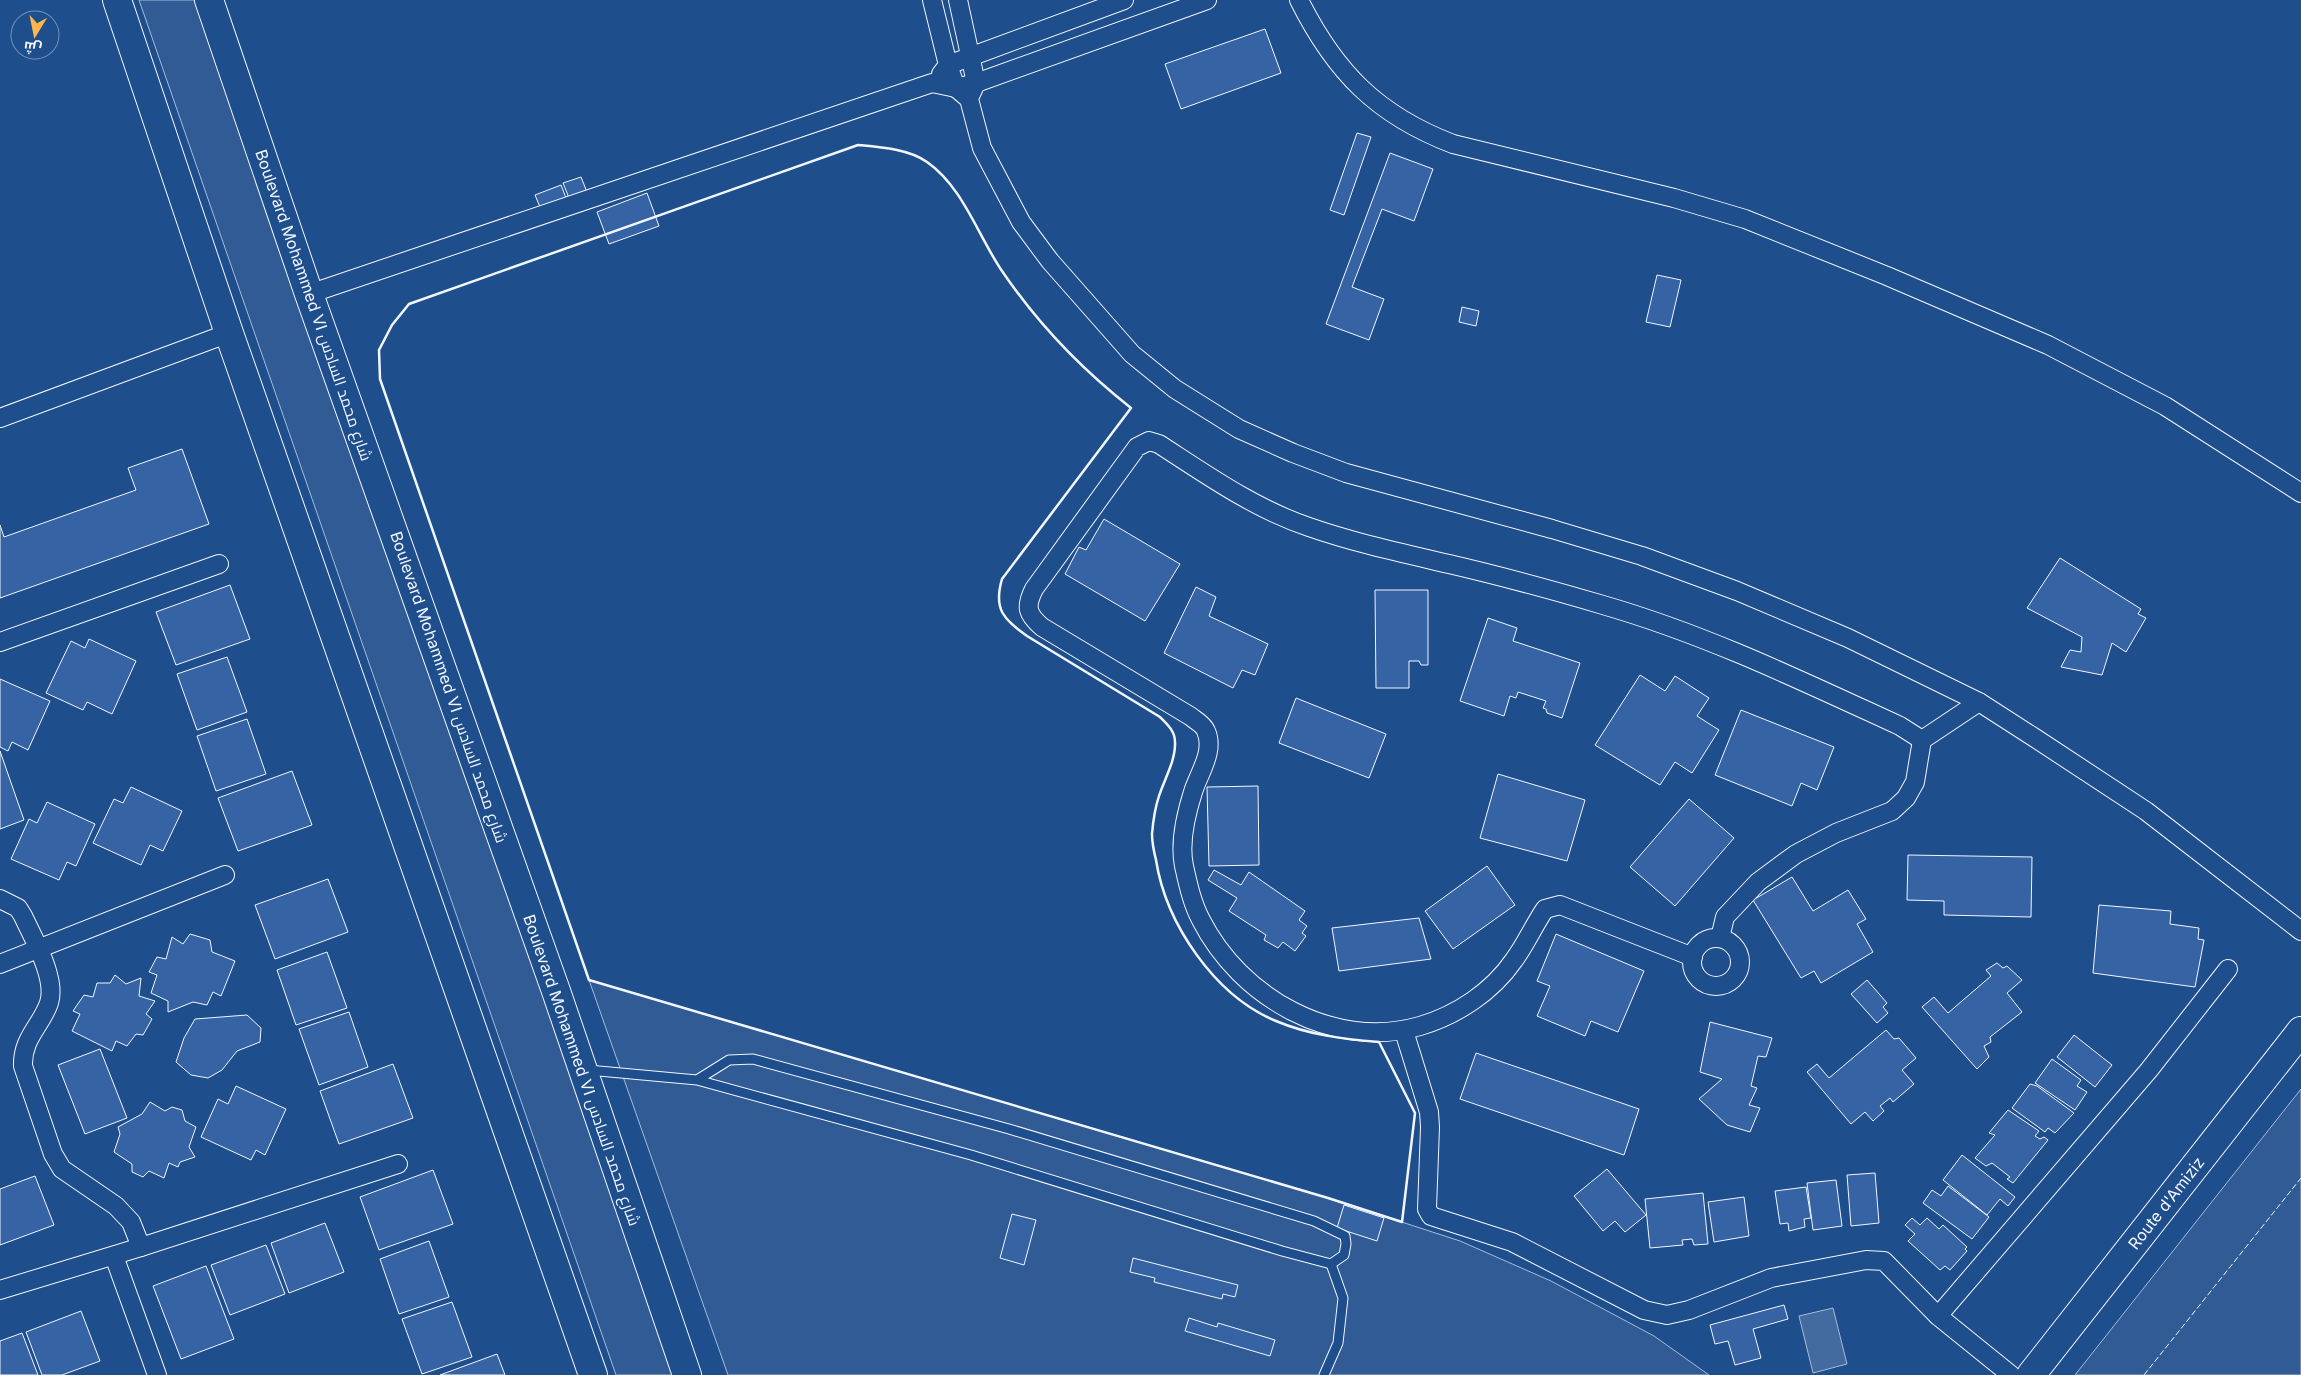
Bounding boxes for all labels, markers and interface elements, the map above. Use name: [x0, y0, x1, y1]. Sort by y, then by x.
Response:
north arrow: [10, 10, 60, 60]
text: ش: [22, 37, 43, 58]
street label: Boulevard Mohammed VI شارع محمد السادس: [249, 147, 377, 464]
street label: Boulevard Mohammed VI شارع محمد السادس: [384, 529, 512, 846]
street label: Boulevard Mohammed VI شارع محمد السادس: [517, 912, 645, 1229]
street label: Route d'Amiziz: [2124, 1153, 2208, 1253]

